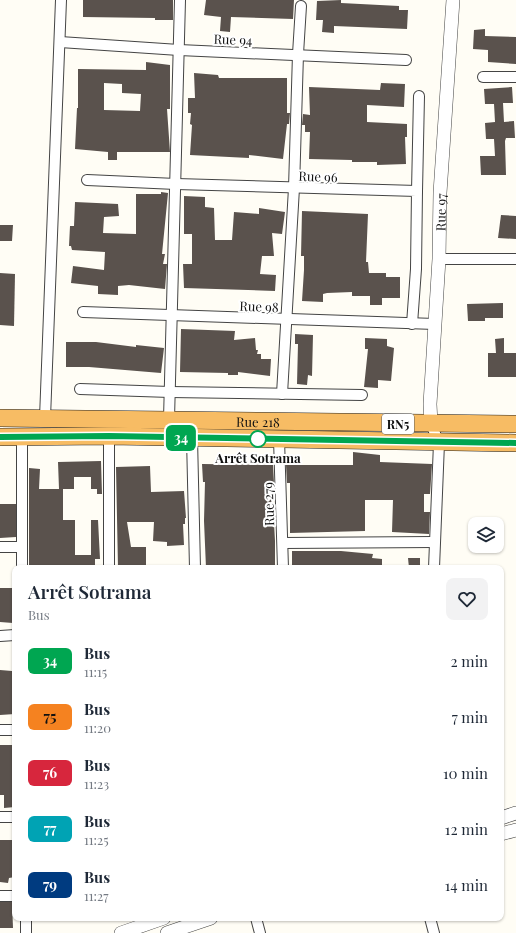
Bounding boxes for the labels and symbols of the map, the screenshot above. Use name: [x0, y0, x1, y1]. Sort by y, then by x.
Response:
street label: Rue 94: [213, 30, 253, 48]
street label: Rue 96: [298, 167, 338, 185]
street label: Rue 97: [431, 193, 449, 231]
street label: Rue 98: [239, 297, 279, 315]
street label: Rue 218: [236, 412, 280, 430]
road number: RN5: [382, 414, 414, 434]
line badge: 34: [163, 425, 199, 451]
marker: Arrêt Sotrama: [249, 430, 267, 448]
place label: Arrêt Sotrama: [214, 449, 301, 466]
street label: Rue 279: [259, 482, 277, 526]

